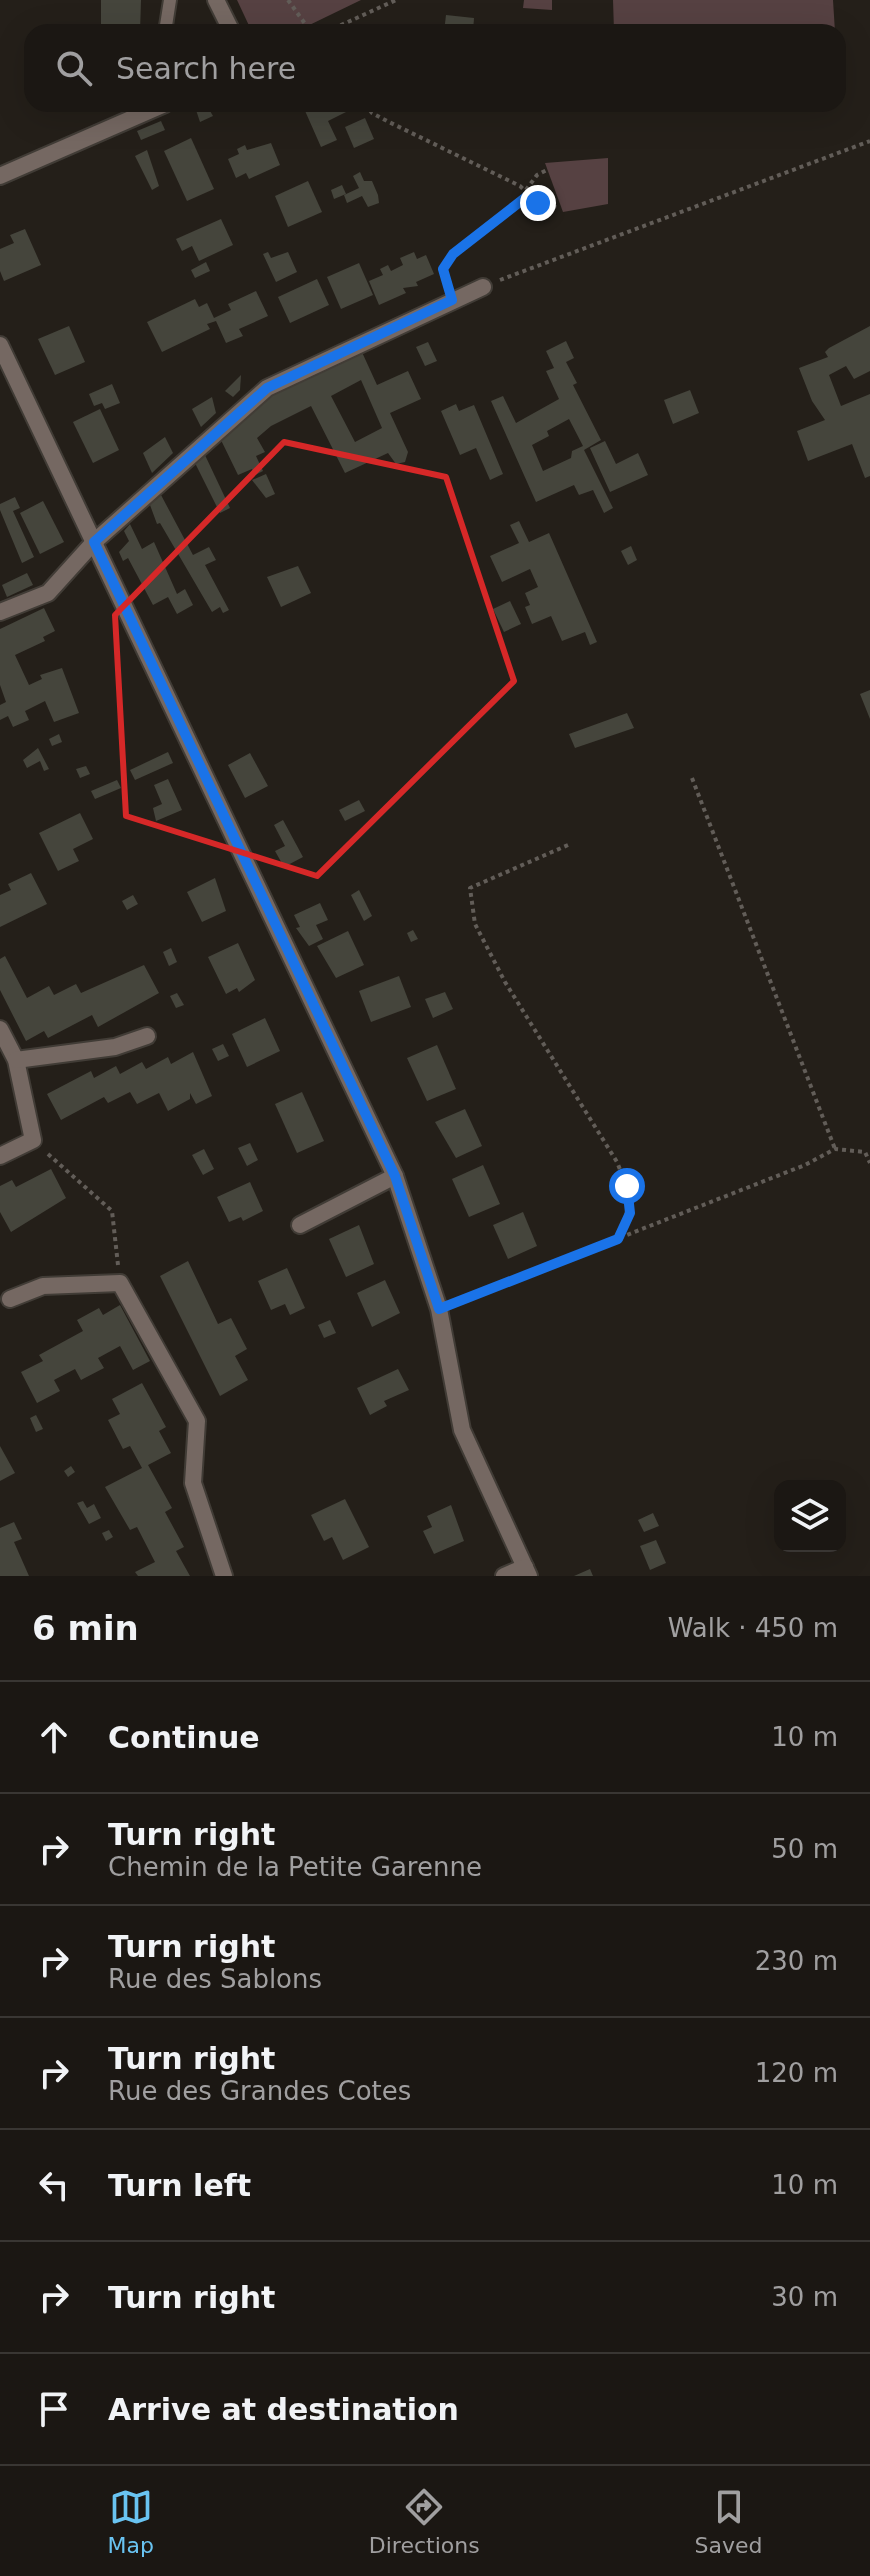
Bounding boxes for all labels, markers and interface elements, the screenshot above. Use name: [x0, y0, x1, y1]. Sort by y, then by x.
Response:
search box: [24, 24, 846, 112]
icon: search: [52, 46, 96, 90]
text: Search here: [116, 51, 296, 86]
route end: [520, 185, 556, 221]
route start: [609, 1168, 645, 1204]
map controls: [774, 1480, 846, 1552]
button: layers: [774, 1480, 846, 1552]
text: 6 min: [32, 1608, 139, 1648]
text: Walk · 450 m: [668, 1613, 838, 1643]
icon: ahead: [32, 1715, 76, 1759]
text: Continue: [108, 1720, 260, 1755]
text: 10 m: [771, 1722, 838, 1752]
text: Turn right: [108, 1817, 275, 1852]
icon: right: [32, 1827, 76, 1871]
text: 50 m: [771, 1834, 838, 1864]
text: Chemin de la Petite Garenne: [108, 1852, 482, 1882]
text: Turn right: [108, 1929, 275, 1964]
icon: right: [32, 1939, 76, 1983]
text: 230 m: [755, 1946, 838, 1976]
text: Rue des Sablons: [108, 1964, 322, 1994]
text: Turn right: [108, 2041, 275, 2076]
icon: right: [32, 2051, 76, 2095]
text: 120 m: [755, 2058, 838, 2088]
text: Rue des Grandes Cotes: [108, 2076, 411, 2106]
icon: left: [32, 2163, 76, 2207]
text: Turn left: [108, 2168, 251, 2203]
text: 10 m: [771, 2170, 838, 2200]
icon: right: [32, 2275, 76, 2319]
text: Turn right: [108, 2280, 275, 2315]
text: 30 m: [771, 2282, 838, 2312]
icon: arrive: [32, 2387, 76, 2431]
text: Arrive at destination: [108, 2392, 459, 2427]
tab: Map: [107, 2485, 154, 2558]
tab: Directions: [369, 2485, 480, 2558]
tab: Saved: [695, 2485, 763, 2558]

